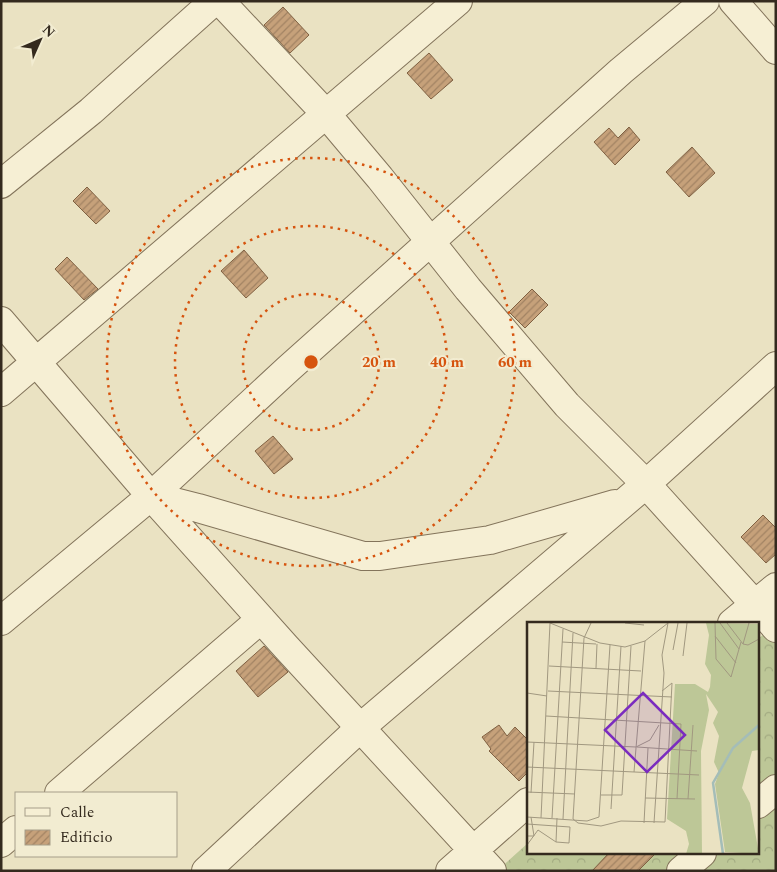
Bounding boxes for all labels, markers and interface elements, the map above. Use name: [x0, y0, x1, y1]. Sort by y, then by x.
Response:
north arrow: [15, 15, 65, 65]
text: N: [37, 20, 60, 43]
text: 20 m: [362, 351, 397, 374]
text: 40 m: [430, 351, 465, 374]
text: 60 m: [498, 351, 533, 374]
centre of rings: [302, 353, 320, 371]
inset map: [527, 622, 760, 854]
legend: [15, 792, 178, 857]
text: Calle: [60, 801, 94, 824]
text: Edificio: [60, 826, 113, 849]

